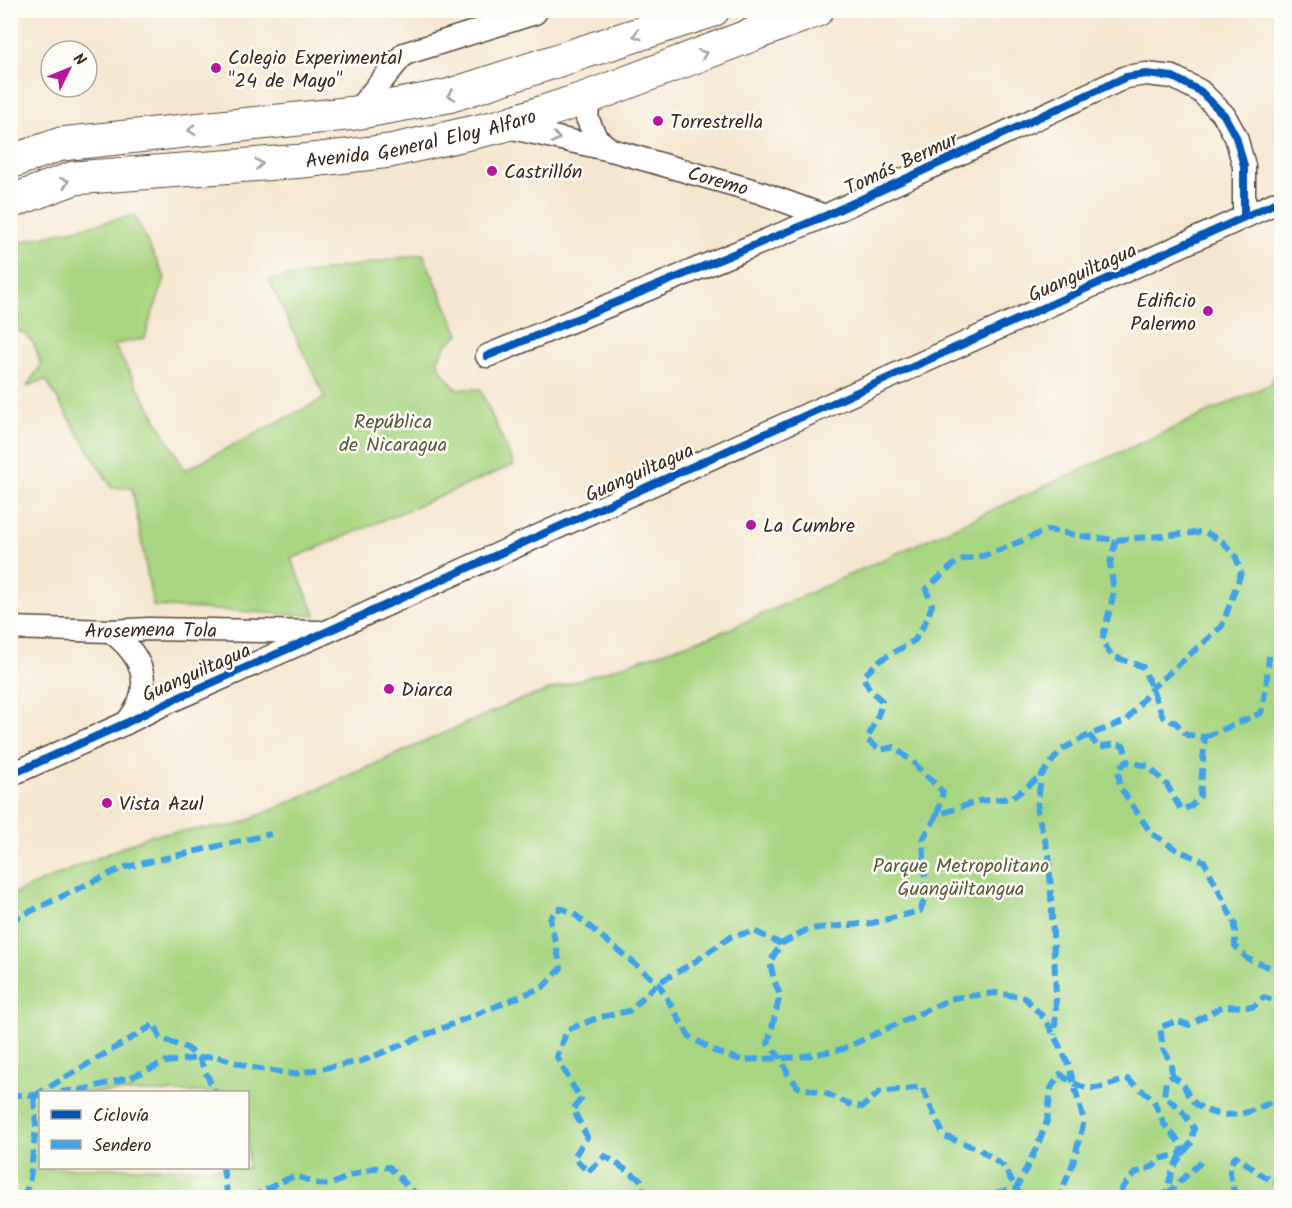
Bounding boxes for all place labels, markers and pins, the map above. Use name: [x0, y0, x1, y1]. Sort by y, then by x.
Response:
place label: Colegio Experimental "24 de Mayo": [228, 43, 402, 98]
marker: Colegio Experimental "24 de Mayo": [209, 61, 223, 75]
place label: Torrestrella: [670, 107, 763, 139]
marker: Torrestrella: [651, 114, 665, 128]
place label: Castrillón: [504, 157, 583, 189]
marker: Castrillón: [485, 164, 499, 178]
place label: Edificio Palermo: [1130, 286, 1196, 341]
marker: Edificio Palermo: [1201, 304, 1215, 318]
place label: La Cumbre: [763, 511, 855, 543]
marker: La Cumbre: [744, 518, 758, 532]
place label: Diarca: [401, 675, 453, 707]
marker: Diarca: [382, 682, 396, 696]
place label: Vista Azul: [119, 789, 204, 821]
marker: Vista Azul: [100, 796, 114, 810]

